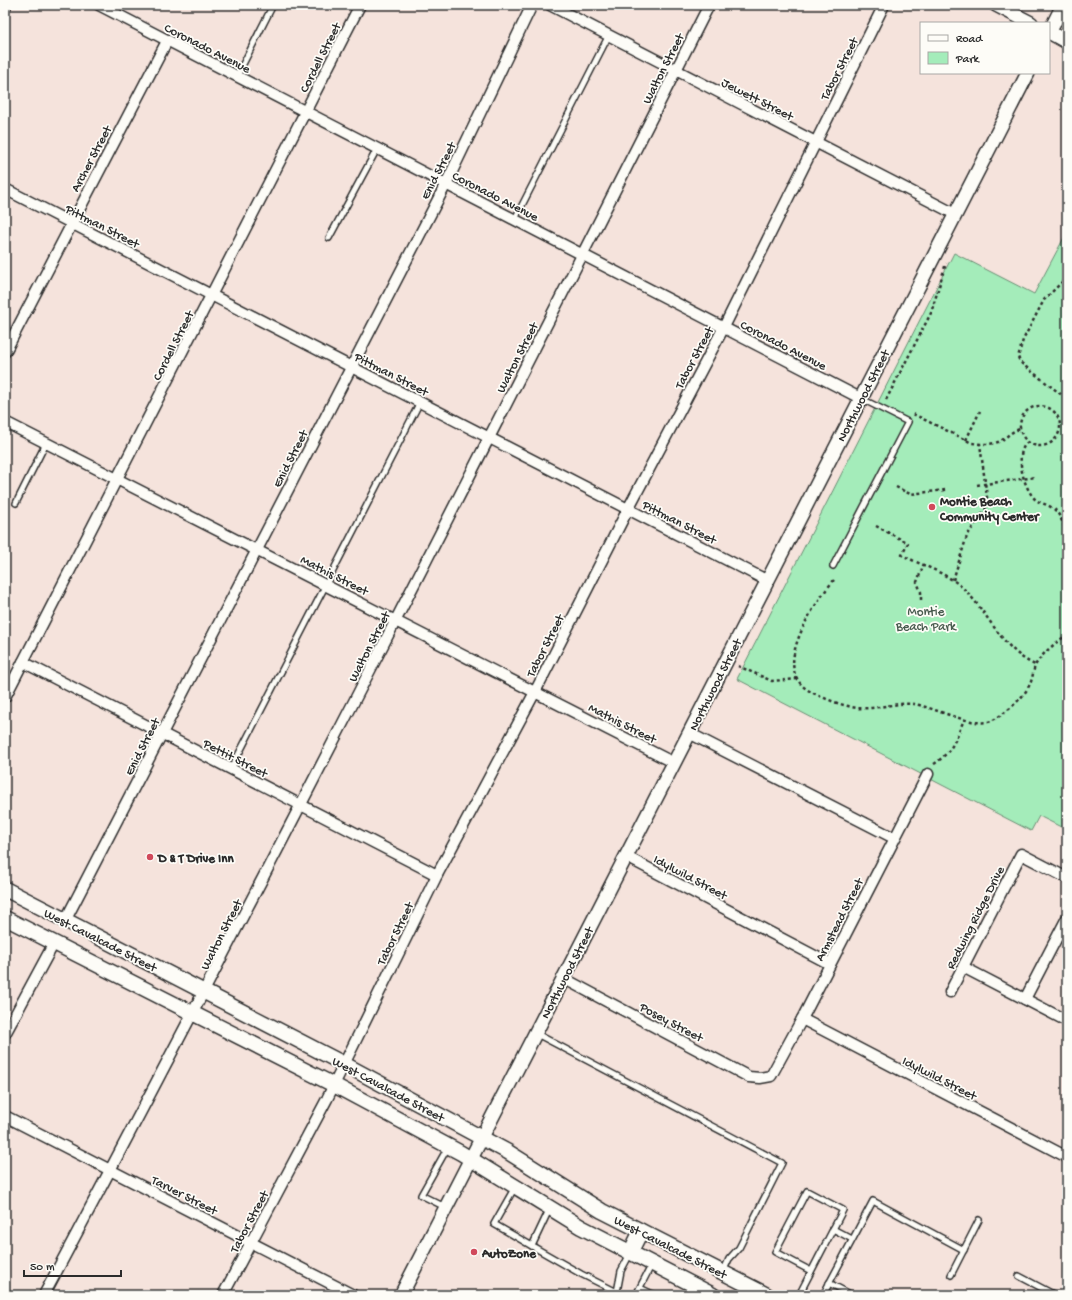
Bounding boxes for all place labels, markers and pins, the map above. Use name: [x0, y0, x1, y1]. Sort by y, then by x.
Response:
place label: Montie Beach Community Center: [939, 495, 1040, 525]
marker: Montie Beach Community Center: [927, 502, 937, 512]
marker: D & T Drive Inn: [145, 852, 155, 862]
place label: D & T Drive Inn: [157, 852, 234, 867]
marker: AutoZone: [469, 1247, 479, 1257]
place label: AutoZone: [481, 1247, 537, 1262]

